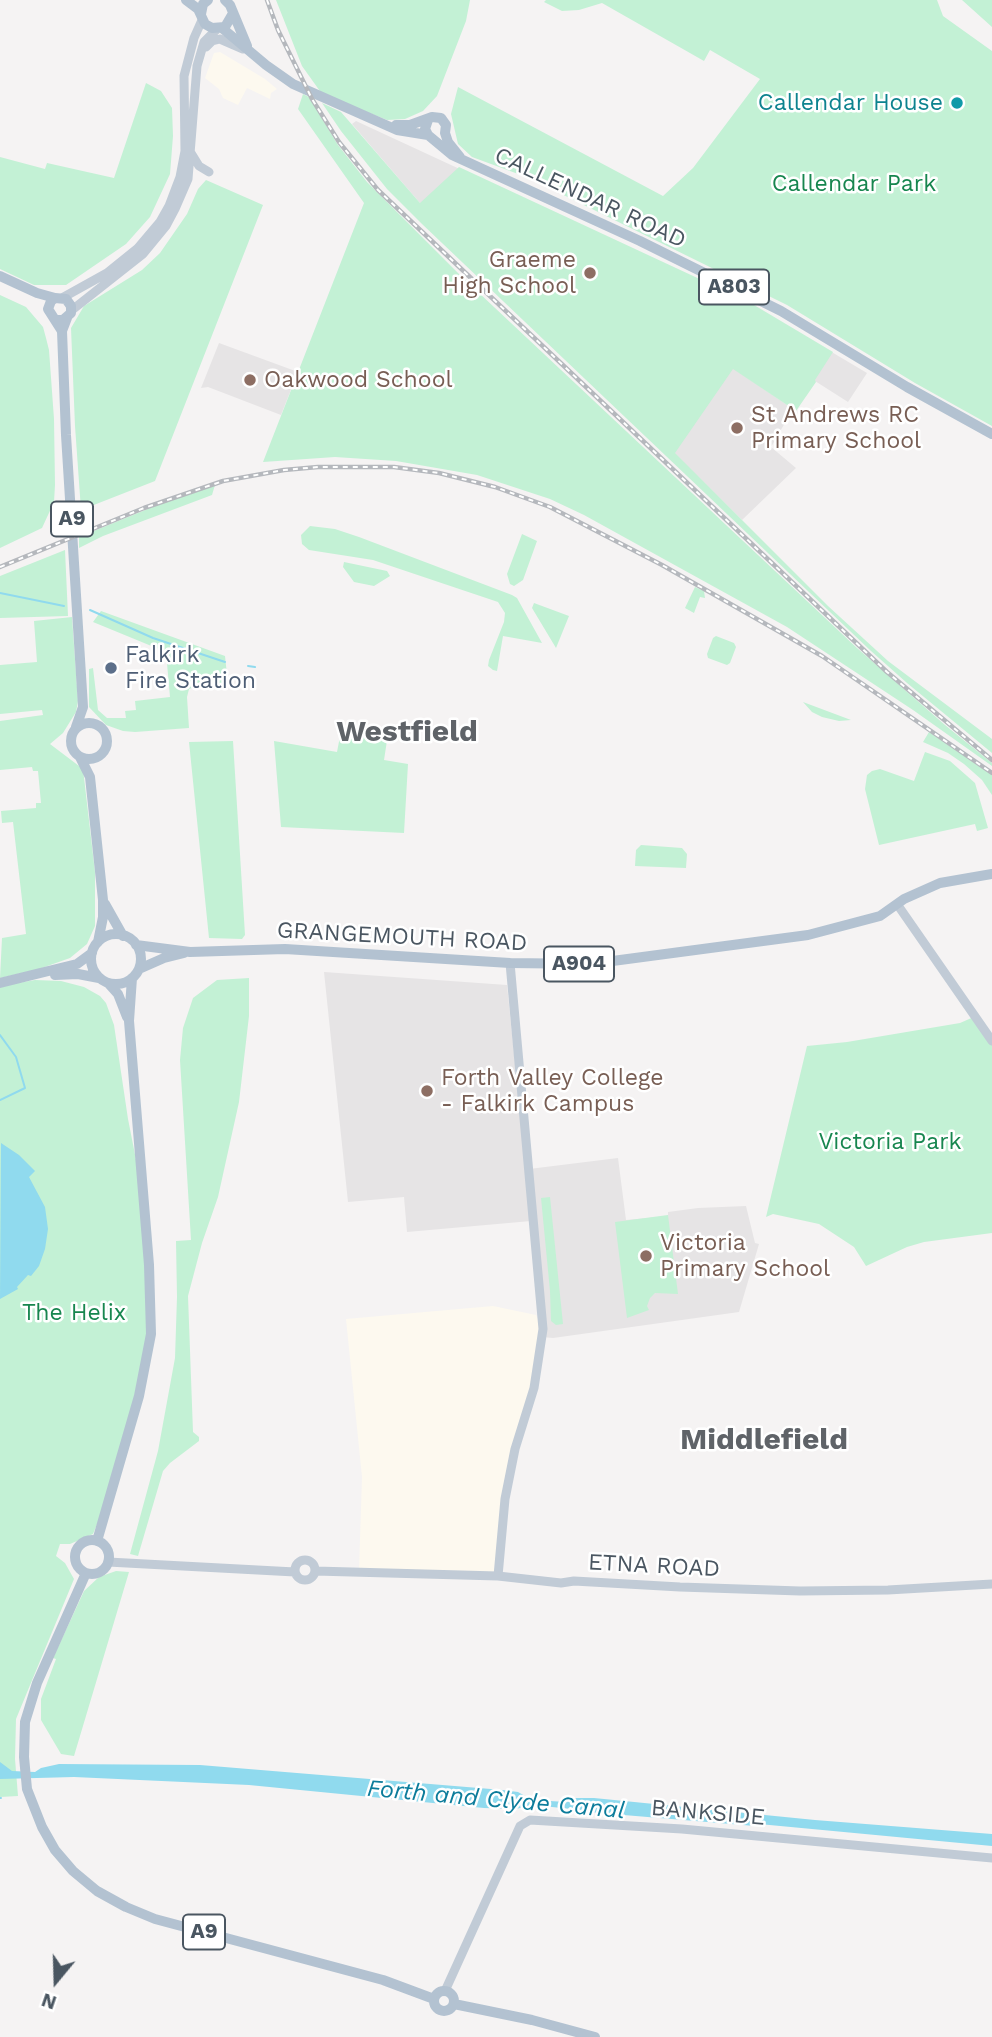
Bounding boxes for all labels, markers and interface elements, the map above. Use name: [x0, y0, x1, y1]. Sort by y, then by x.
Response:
place label: Callendar House: [758, 89, 943, 117]
marker: Callendar House: [949, 95, 965, 111]
street label: CALLENDAR ROAD: [490, 142, 690, 254]
park label: Callendar Park: [772, 170, 936, 198]
place label: Graeme High School: [442, 246, 576, 300]
marker: Graeme High School: [582, 265, 598, 281]
road number: A803: [699, 270, 769, 304]
place label: Oakwood School: [264, 366, 452, 394]
marker: Oakwood School: [242, 372, 258, 388]
place label: St Andrews RC Primary School: [751, 401, 921, 455]
marker: St Andrews RC Primary School: [729, 420, 745, 436]
road number: A9: [51, 502, 93, 536]
place label: Falkirk Fire Station: [125, 641, 256, 695]
marker: Falkirk Fire Station: [103, 660, 119, 676]
district label: Westfield: [336, 714, 478, 750]
street label: GRANGEMOUTH ROAD: [276, 917, 528, 957]
road number: A904: [544, 946, 614, 982]
place label: Forth Valley College - Falkirk Campus: [441, 1064, 663, 1118]
marker: Forth Valley College - Falkirk Campus: [419, 1083, 435, 1099]
park label: Victoria Park: [818, 1128, 962, 1156]
place label: Victoria Primary School: [660, 1229, 830, 1283]
marker: Victoria Primary School: [638, 1248, 654, 1264]
park label: The Helix: [22, 1299, 126, 1327]
district label: Middlefield: [680, 1422, 848, 1458]
street label: ETNA ROAD: [587, 1549, 721, 1583]
water label: Forth and Clyde Canal: [366, 1774, 626, 1826]
street label: BANKSIDE: [650, 1794, 766, 1832]
road number: A9: [183, 1914, 225, 1950]
north arrow: [21, 1946, 91, 2016]
text: N: [39, 1988, 59, 2014]

